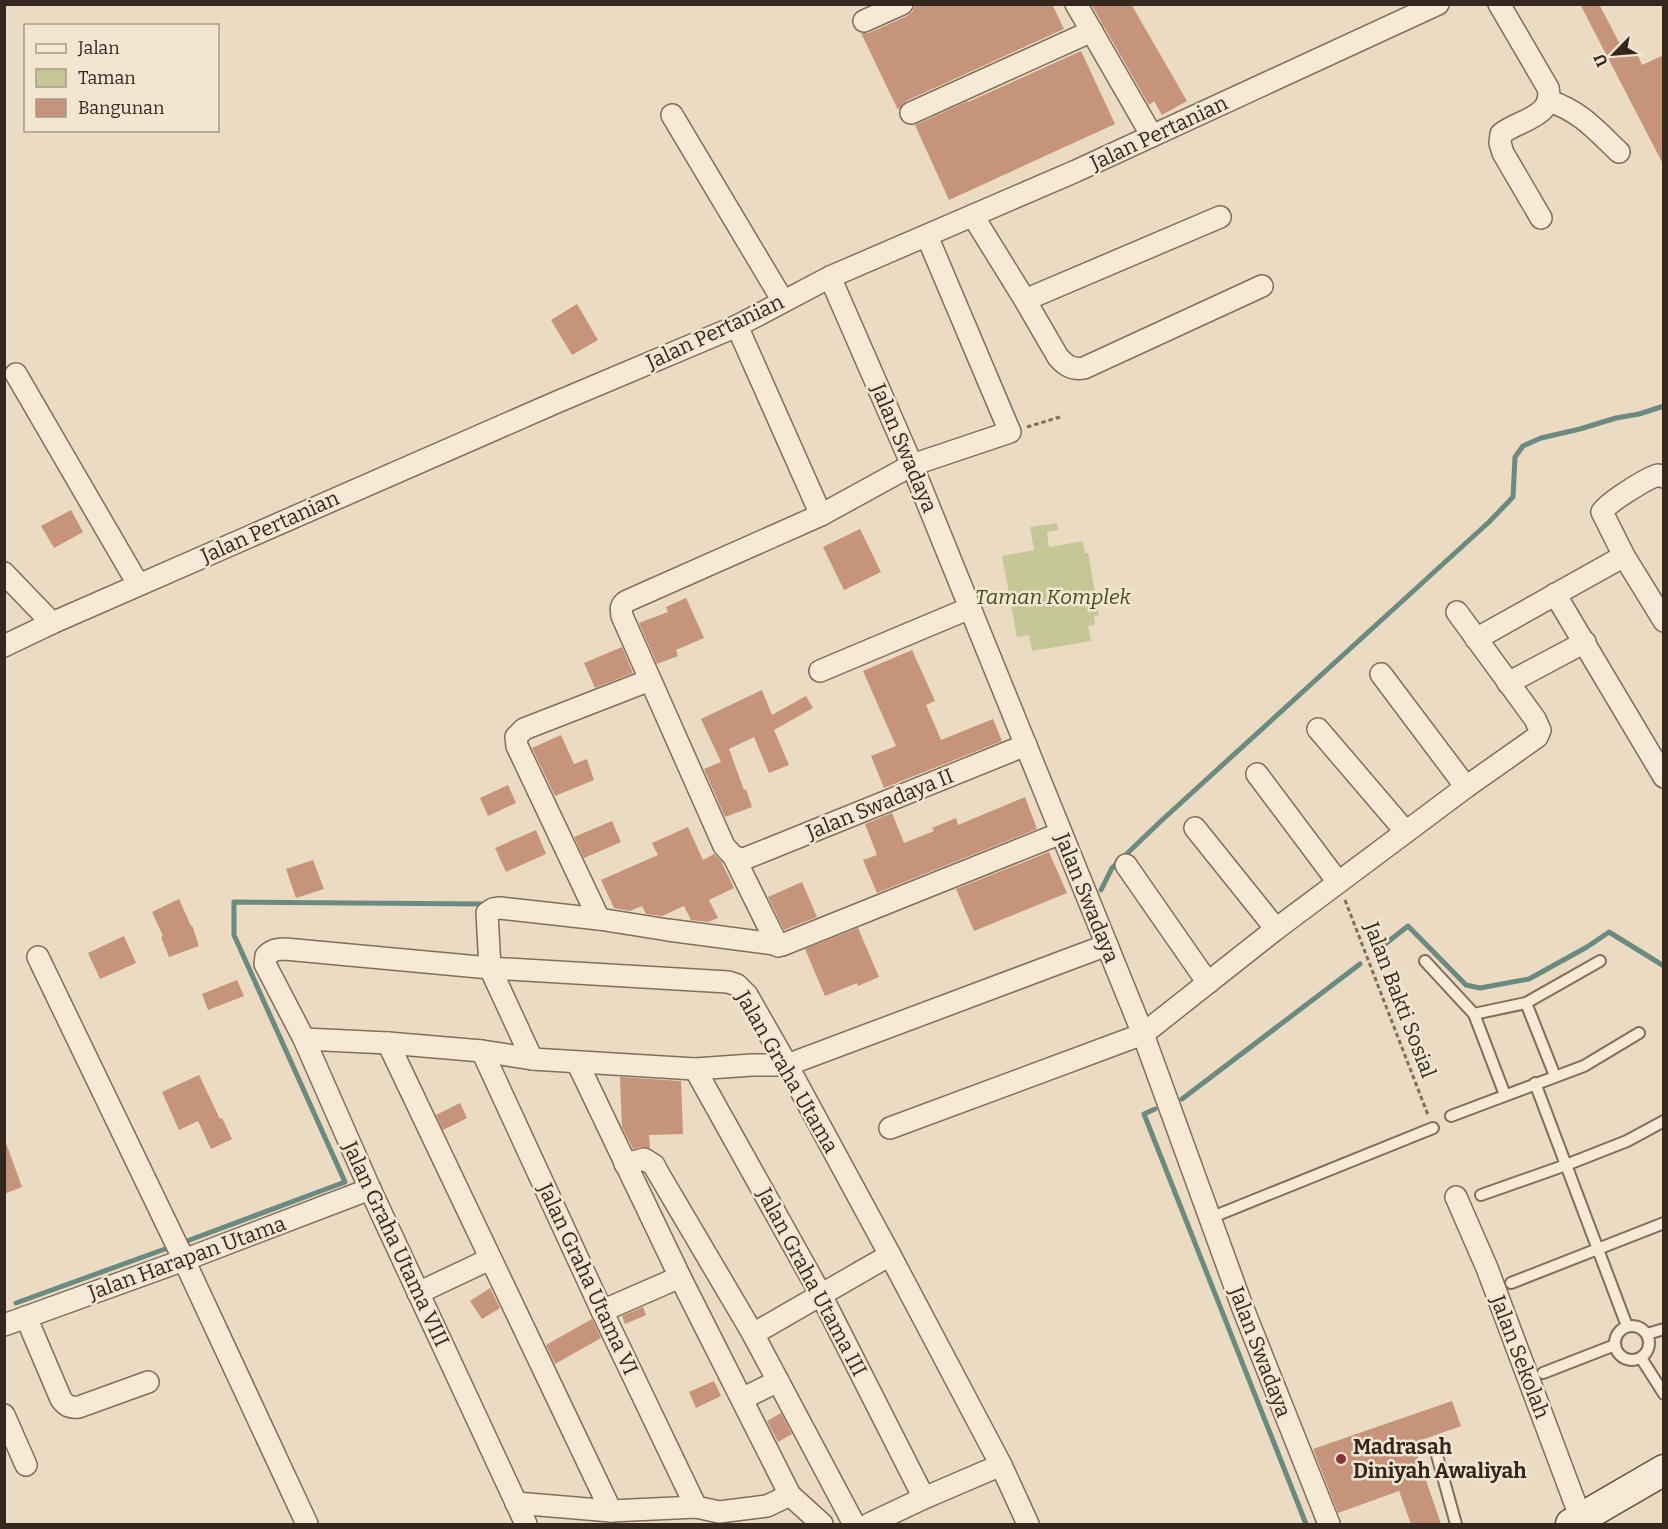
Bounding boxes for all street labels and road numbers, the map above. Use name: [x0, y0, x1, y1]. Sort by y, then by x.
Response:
street label: Jalan Pertanian: [1085, 90, 1232, 177]
street label: Jalan Pertanian: [641, 289, 788, 376]
street label: Jalan Swadaya: [865, 379, 943, 517]
street label: Jalan Pertanian: [196, 485, 343, 570]
street label: Jalan Swadaya II: [802, 763, 957, 846]
street label: Jalan Swadaya: [1049, 828, 1125, 967]
street label: Jalan Bakti Sosial: [1358, 917, 1442, 1082]
street label: Jalan Graha Utama: [729, 985, 844, 1158]
street label: Jalan Graha Utama VIII: [337, 1136, 455, 1351]
street label: Jalan Graha Utama VI: [532, 1178, 644, 1379]
street label: Jalan Graha Utama III: [751, 1183, 873, 1381]
street label: Jalan Harapan Utama: [84, 1210, 290, 1306]
street label: Jalan Swadaya: [1223, 1282, 1297, 1421]
street label: Jalan Sekolah: [1484, 1291, 1555, 1422]

